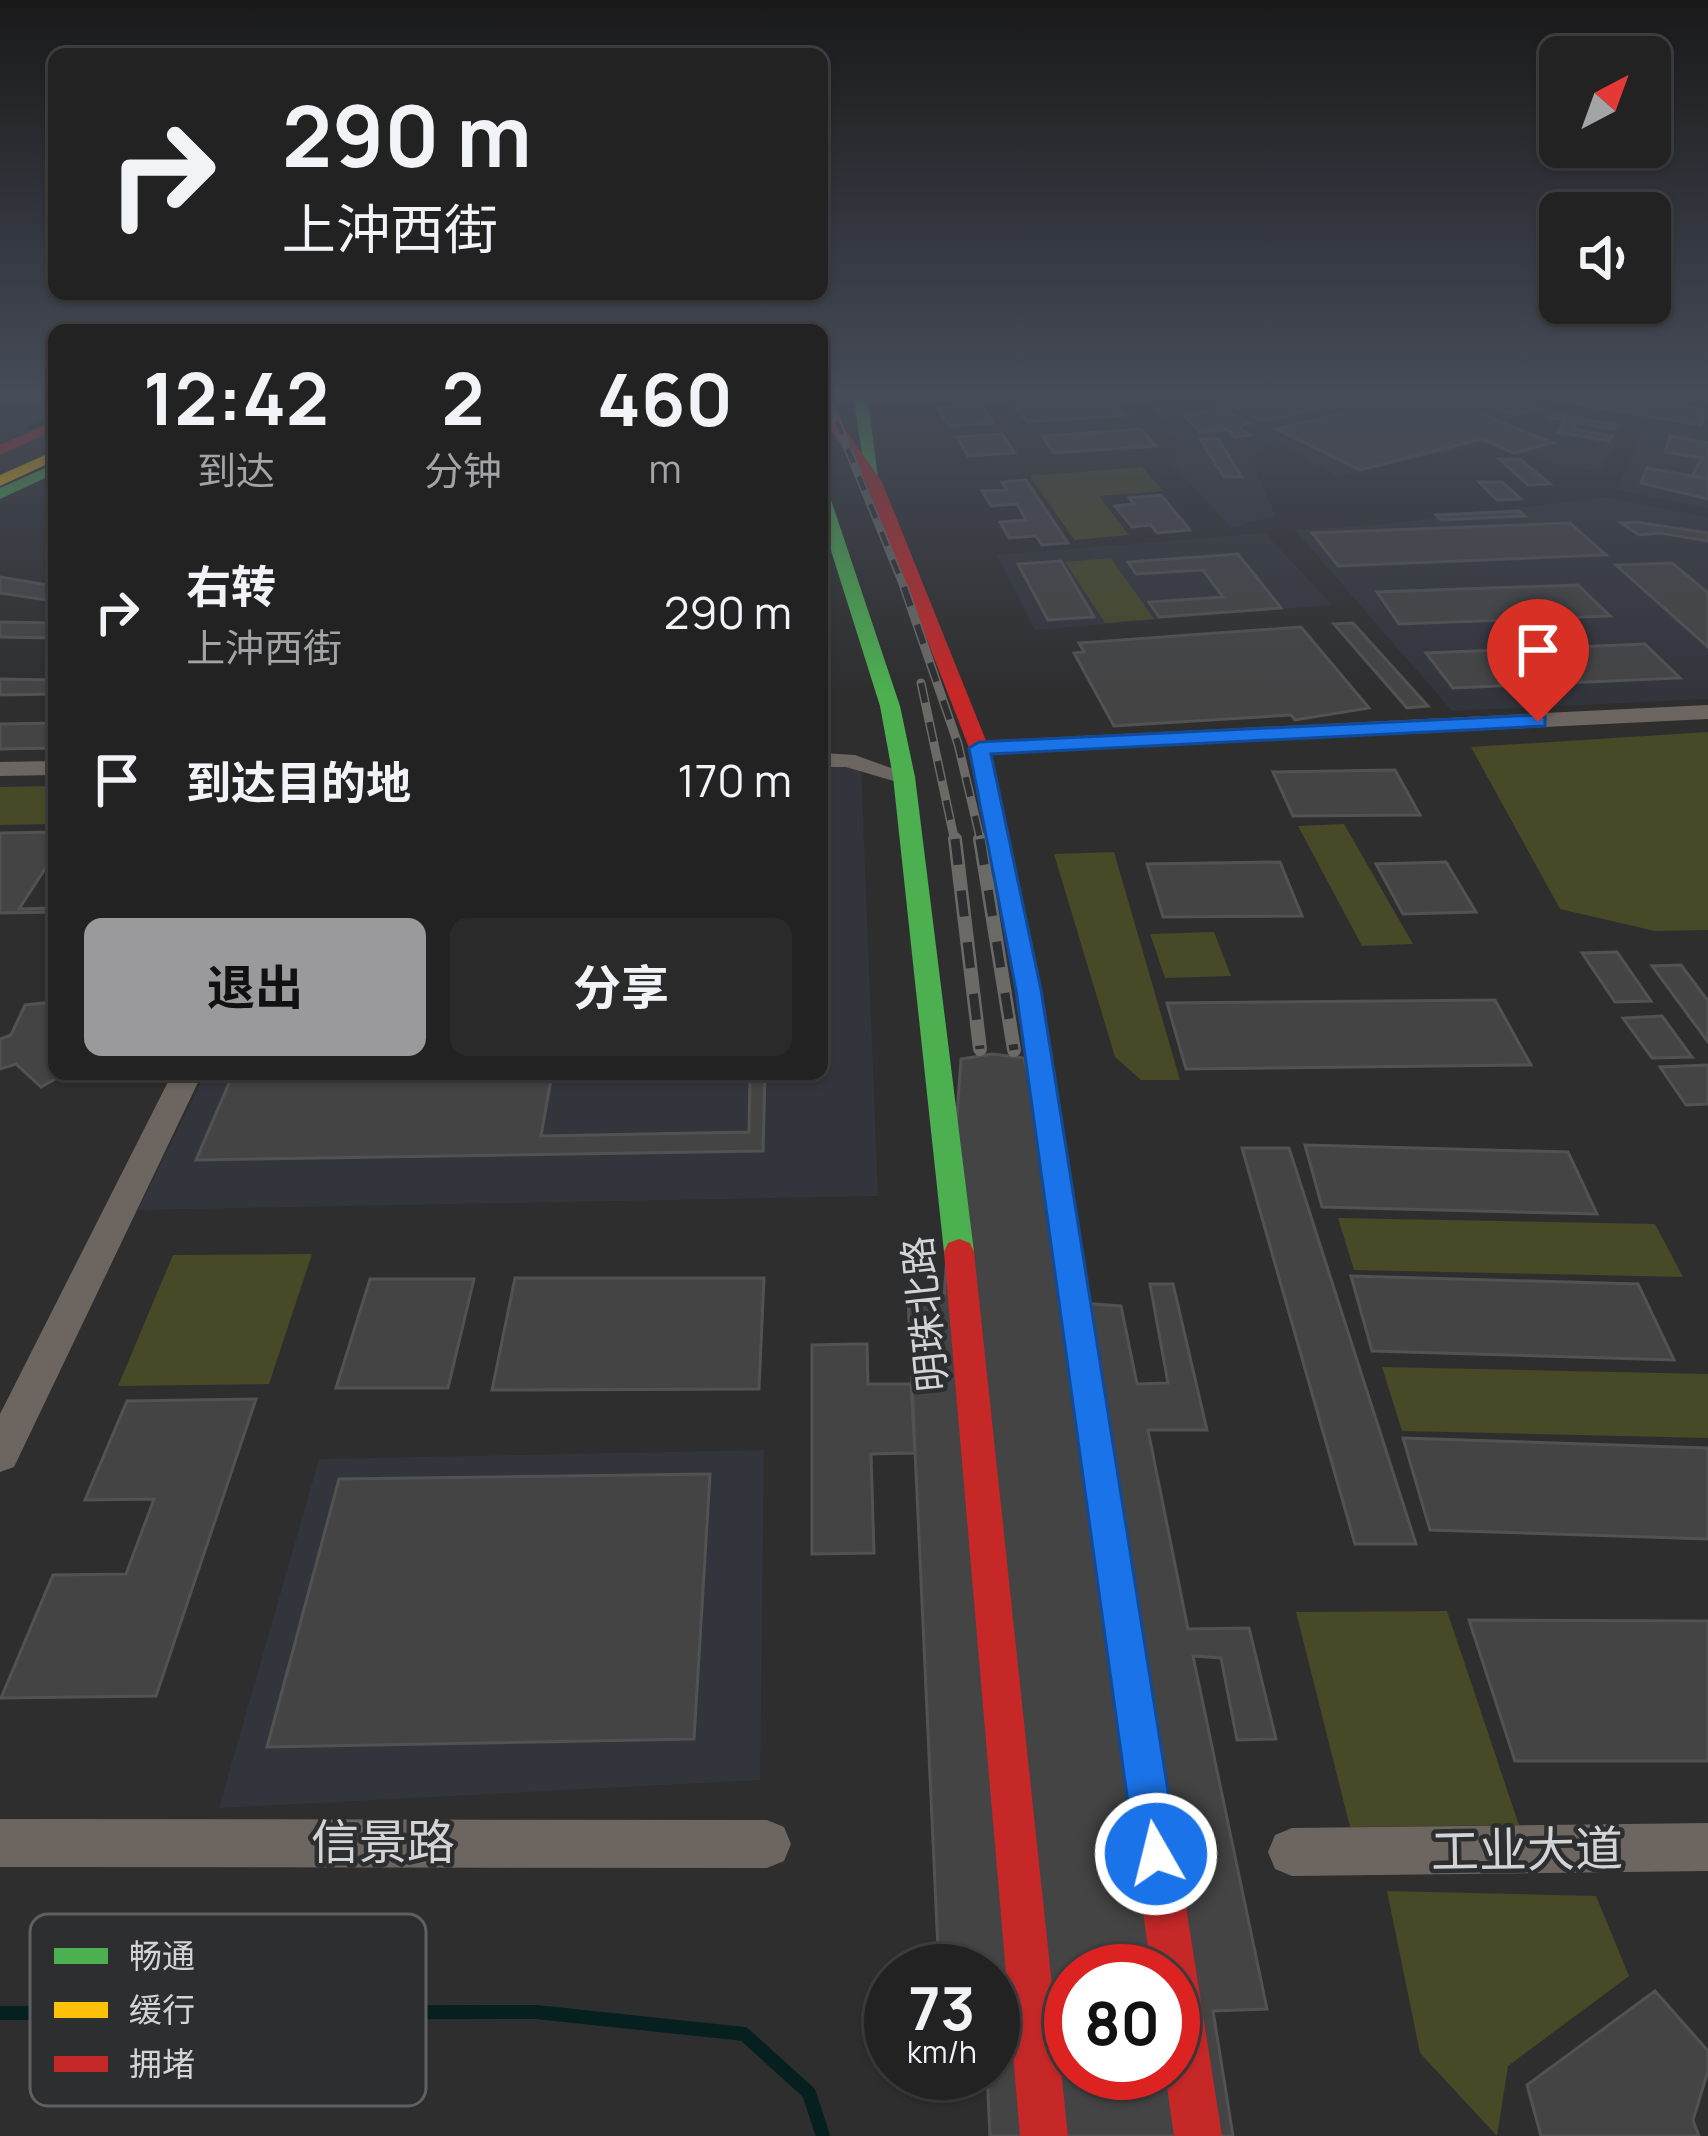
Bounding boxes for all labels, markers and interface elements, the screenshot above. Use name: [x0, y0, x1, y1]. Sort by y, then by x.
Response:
north arrow: [1539, 36, 1671, 168]
map controls: [1539, 36, 1671, 324]
text: 290 m: [282, 77, 532, 192]
icon: right: [84, 96, 240, 252]
text: 上沖西街: [282, 191, 498, 265]
button: sound: [1539, 192, 1671, 324]
text: 12:42: [143, 348, 329, 447]
text: 2: [441, 348, 484, 447]
text: 460: [597, 349, 733, 448]
text: m: [648, 441, 681, 495]
text: 到达: [197, 443, 275, 497]
text: 分钟: [424, 443, 502, 497]
text: 右转: [186, 555, 276, 617]
icon: right: [84, 579, 150, 645]
text: 290 m: [664, 581, 792, 643]
pin: [1487, 599, 1589, 722]
icon: arrive: [1505, 617, 1571, 683]
text: 上沖西街: [186, 620, 342, 674]
icon: arrive: [84, 747, 150, 813]
text: 170 m: [677, 749, 792, 811]
text: 到达目的地: [186, 751, 411, 813]
button: 退出: [84, 918, 426, 1056]
button: 分享: [450, 918, 792, 1056]
street label: 明珠北路: [889, 1234, 959, 1395]
position arrow: [1093, 1791, 1219, 1917]
street label: 信景路: [311, 1808, 455, 1873]
street label: 工业大道: [1430, 1814, 1624, 1883]
legend: [30, 1914, 426, 2106]
text: 畅通: [129, 1933, 195, 1978]
speed limit sign: 80: [1044, 1944, 1200, 2100]
text: 73: [909, 1966, 975, 2048]
text: 缓行: [129, 1987, 195, 2032]
text: km/h: [907, 2031, 977, 2072]
text: 拥堵: [129, 2041, 195, 2086]

